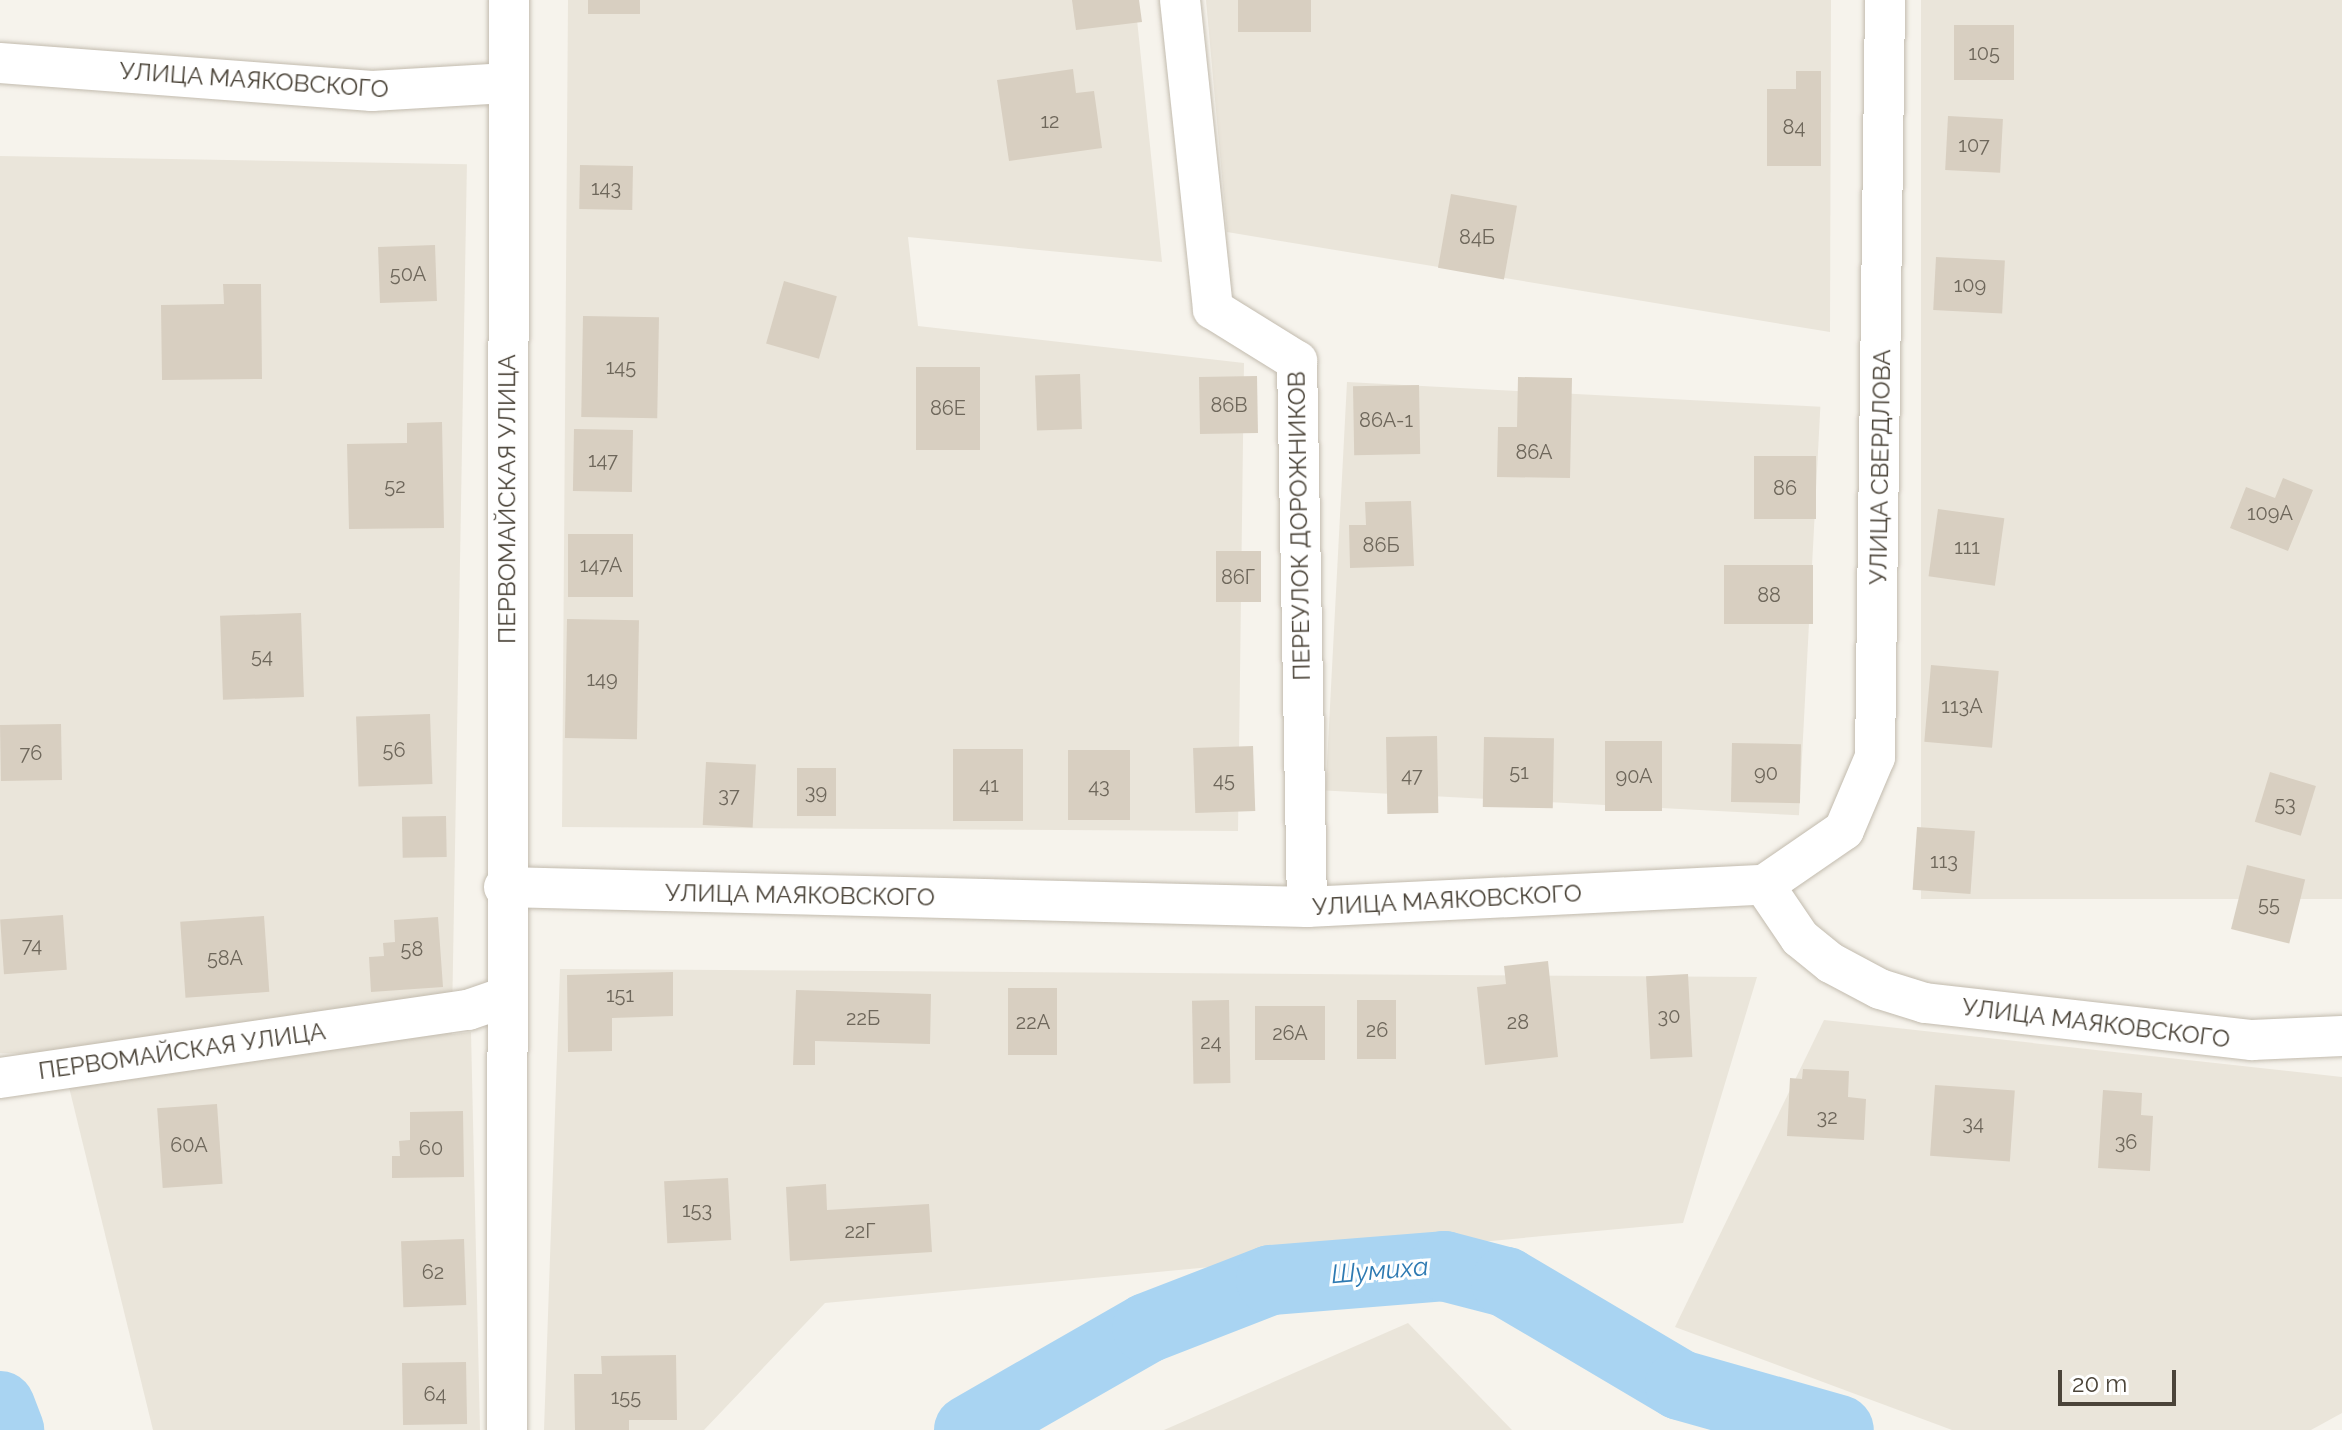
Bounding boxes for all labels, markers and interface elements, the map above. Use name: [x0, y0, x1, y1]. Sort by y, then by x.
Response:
house number: 105: [1968, 41, 2000, 65]
street label: УЛИЦА МАЯКОВСКОГО: [118, 56, 390, 104]
house number: 12: [1041, 109, 1059, 133]
house number: 84: [1783, 115, 1805, 139]
house number: 107: [1958, 133, 1990, 157]
house number: 143: [591, 176, 621, 200]
house number: 84Б: [1459, 225, 1495, 249]
house number: 50А: [390, 262, 426, 286]
house number: 109: [1954, 273, 1986, 297]
street label: УЛИЦА СВЕРДЛОВА: [1864, 349, 1896, 585]
street label: ПЕРВОМАЙСКАЯ УЛИЦА: [493, 354, 521, 644]
house number: 145: [606, 355, 636, 379]
street label: ПЕРЕУЛОК ДОРОЖНИКОВ: [1282, 371, 1316, 681]
house number: 86В: [1210, 393, 1248, 417]
house number: 86Е: [930, 396, 966, 420]
house number: 86А-1: [1359, 408, 1413, 432]
house number: 86А: [1515, 440, 1553, 464]
house number: 147: [588, 448, 618, 472]
house number: 52: [384, 474, 406, 498]
house number: 86: [1773, 476, 1797, 500]
house number: 109А: [2247, 501, 2293, 525]
house number: 86Б: [1363, 533, 1399, 557]
house number: 111: [1954, 535, 1980, 559]
house number: 147А: [580, 553, 622, 577]
house number: 86Г: [1221, 565, 1255, 589]
house number: 88: [1757, 583, 1781, 607]
house number: 54: [251, 644, 273, 668]
house number: 149: [586, 667, 618, 691]
house number: 113А: [1941, 694, 1983, 718]
house number: 56: [383, 738, 405, 762]
house number: 76: [20, 741, 42, 765]
house number: 51: [1509, 760, 1529, 784]
house number: 90: [1754, 761, 1778, 785]
house number: 47: [1401, 763, 1423, 787]
house number: 90А: [1615, 764, 1653, 788]
house number: 45: [1213, 768, 1235, 792]
house number: 41: [979, 773, 999, 797]
house number: 43: [1088, 774, 1110, 798]
house number: 39: [805, 780, 827, 804]
house number: 37: [718, 783, 740, 807]
house number: 53: [2274, 792, 2296, 816]
house number: 113: [1930, 849, 1958, 873]
street label: УЛИЦА МАЯКОВСКОГО: [665, 878, 935, 912]
street label: УЛИЦА МАЯКОВСКОГО: [1311, 879, 1583, 921]
house number: 55: [2258, 892, 2280, 916]
house number: 74: [22, 933, 42, 957]
house number: 58: [401, 937, 423, 961]
house number: 58А: [207, 946, 243, 970]
house number: 151: [606, 983, 634, 1007]
street label: УЛИЦА МАЯКОВСКОГО: [1960, 992, 2232, 1054]
house number: 30: [1658, 1004, 1680, 1028]
house number: 22Б: [846, 1006, 880, 1030]
house number: 22А: [1016, 1010, 1050, 1034]
house number: 28: [1507, 1010, 1529, 1034]
street label: ПЕРВОМАЙСКАЯ УЛИЦА: [37, 1017, 327, 1085]
house number: 26: [1366, 1018, 1388, 1042]
house number: 26А: [1272, 1021, 1308, 1045]
house number: 24: [1200, 1030, 1222, 1054]
house number: 32: [1816, 1105, 1838, 1129]
house number: 34: [1962, 1111, 1984, 1135]
house number: 36: [2115, 1130, 2137, 1154]
house number: 60А: [170, 1133, 208, 1157]
house number: 60: [419, 1136, 443, 1160]
house number: 153: [682, 1198, 712, 1222]
house number: 22Г: [844, 1219, 876, 1243]
water label: Шумиха: [1330, 1251, 1430, 1291]
house number: 62: [422, 1260, 444, 1284]
scale bar: [2062, 1354, 2180, 1404]
text: 20 m: [2072, 1369, 2127, 1398]
house number: 64: [424, 1382, 446, 1406]
house number: 155: [611, 1385, 641, 1409]

